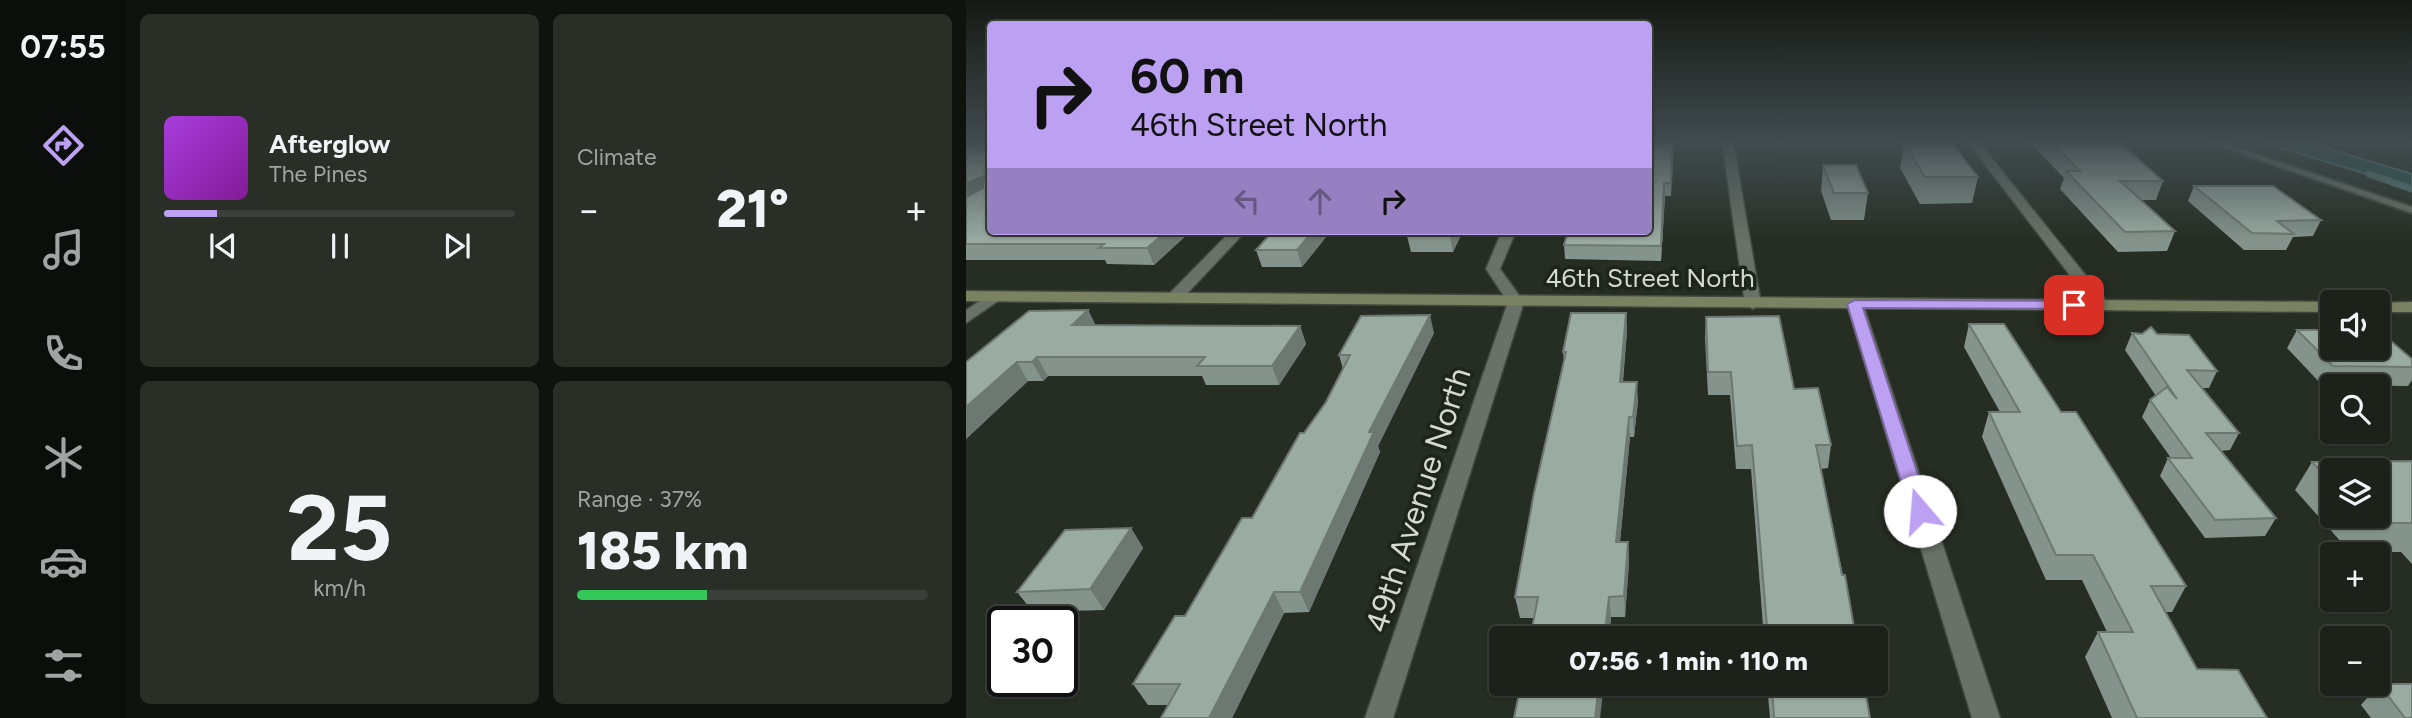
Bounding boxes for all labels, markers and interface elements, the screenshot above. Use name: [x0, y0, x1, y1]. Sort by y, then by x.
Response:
text: 07:55: [20, 28, 106, 66]
text: 60 m: [1130, 46, 1245, 105]
icon: right: [1015, 49, 1106, 140]
text: 46th Street North: [1130, 106, 1387, 144]
icon: directions: [39, 121, 88, 170]
text: Afterglow: [269, 128, 391, 160]
text: Climate: [577, 143, 656, 171]
text: The Pines: [269, 160, 368, 188]
text: 21°: [716, 178, 789, 240]
icon: left: [1228, 182, 1266, 220]
icon: ahead: [1301, 182, 1339, 220]
icon: right: [1374, 182, 1412, 220]
text: −: [577, 187, 601, 233]
text: +: [904, 187, 928, 233]
icon: music: [39, 225, 88, 274]
icon: previous: [204, 227, 242, 265]
icon: pause: [321, 227, 359, 265]
icon: next: [438, 227, 476, 265]
street label: 46th Street North: [1545, 262, 1755, 294]
pin: [2044, 275, 2104, 335]
icon: arrive: [2055, 286, 2093, 324]
map controls: [2320, 290, 2390, 696]
button: sound: [2320, 290, 2390, 360]
icon: phone: [39, 329, 88, 378]
street label: 49th Avenue North: [1357, 363, 1479, 637]
button: search: [2320, 374, 2390, 444]
icon: climate: [39, 433, 88, 482]
button: layers: [2320, 458, 2390, 528]
text: 25: [287, 474, 392, 583]
position arrow: [1883, 474, 1957, 548]
text: Range · 37%: [577, 485, 702, 513]
text: 185 km: [577, 520, 749, 582]
icon: car: [39, 537, 88, 586]
button: +: [2320, 542, 2390, 612]
text: km/h: [313, 574, 366, 602]
speed limit sign: 30: [987, 606, 1078, 697]
button: −: [2320, 626, 2390, 696]
icon: filters: [39, 641, 88, 690]
text: 07:56 · 1 min · 110 m: [1569, 645, 1808, 677]

